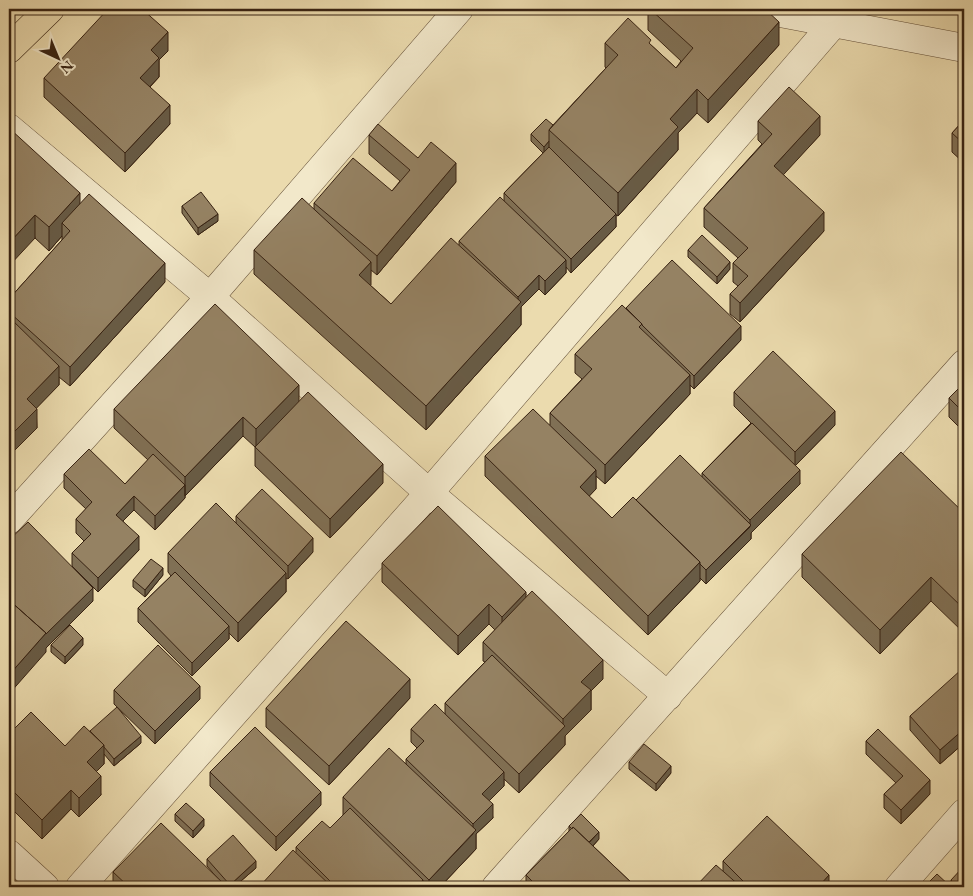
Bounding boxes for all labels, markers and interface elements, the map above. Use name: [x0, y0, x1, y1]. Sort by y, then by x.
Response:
north arrow: [32, 32, 82, 82]
text: N: [56, 57, 77, 78]

